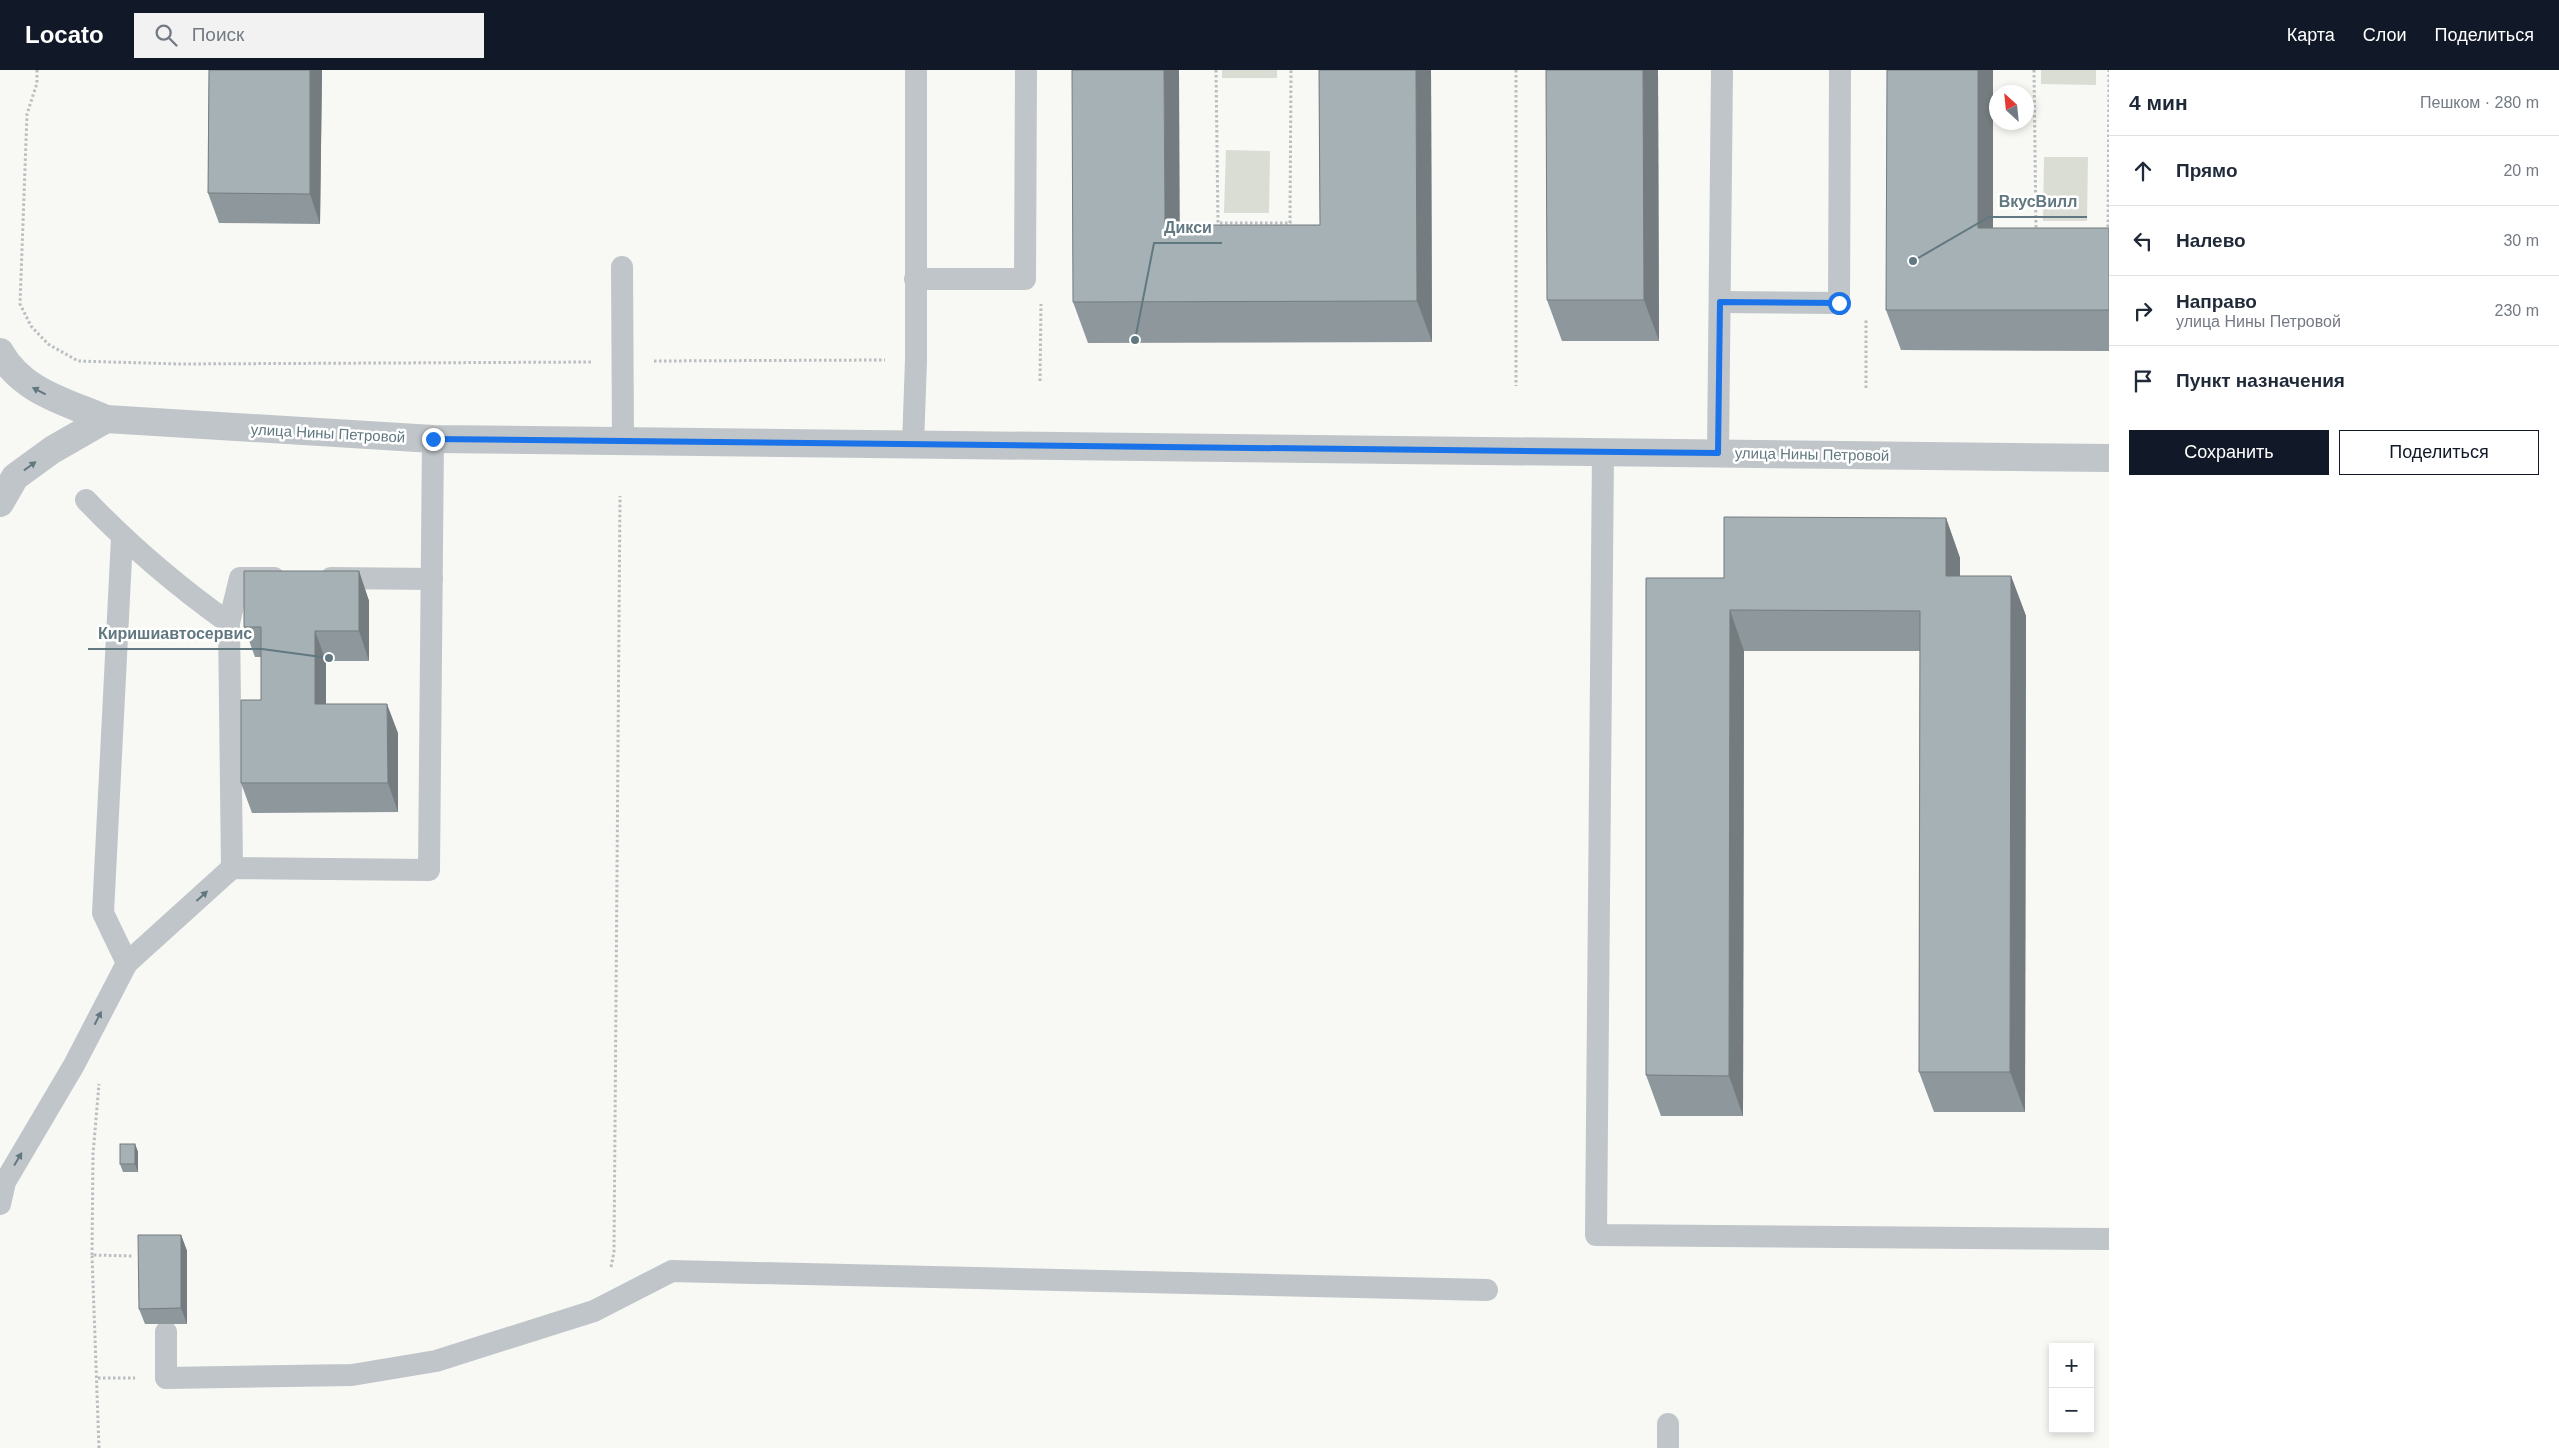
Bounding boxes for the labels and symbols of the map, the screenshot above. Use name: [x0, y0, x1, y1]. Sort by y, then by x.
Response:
north arrow: [1989, 85, 2034, 130]
callout: ВкусВилл: [1989, 186, 2087, 217]
text: ВкусВилл: [1999, 193, 2077, 210]
callout: Дикси: [1154, 212, 1222, 243]
text: Дикси: [1164, 219, 1212, 236]
route start: [1828, 292, 1851, 315]
one-way arrow: [32, 387, 47, 395]
street label: улица Нины Петровой: [250, 420, 406, 446]
route end: [422, 428, 445, 451]
street label: улица Нины Петровой: [1735, 444, 1889, 464]
one-way arrow: [24, 462, 37, 472]
callout: Киришиавтосервис: [88, 618, 262, 649]
text: Киришиавтосервис: [98, 625, 252, 642]
one-way arrow: [195, 890, 207, 902]
one-way arrow: [95, 1011, 103, 1025]
one-way arrow: [14, 1153, 23, 1166]

